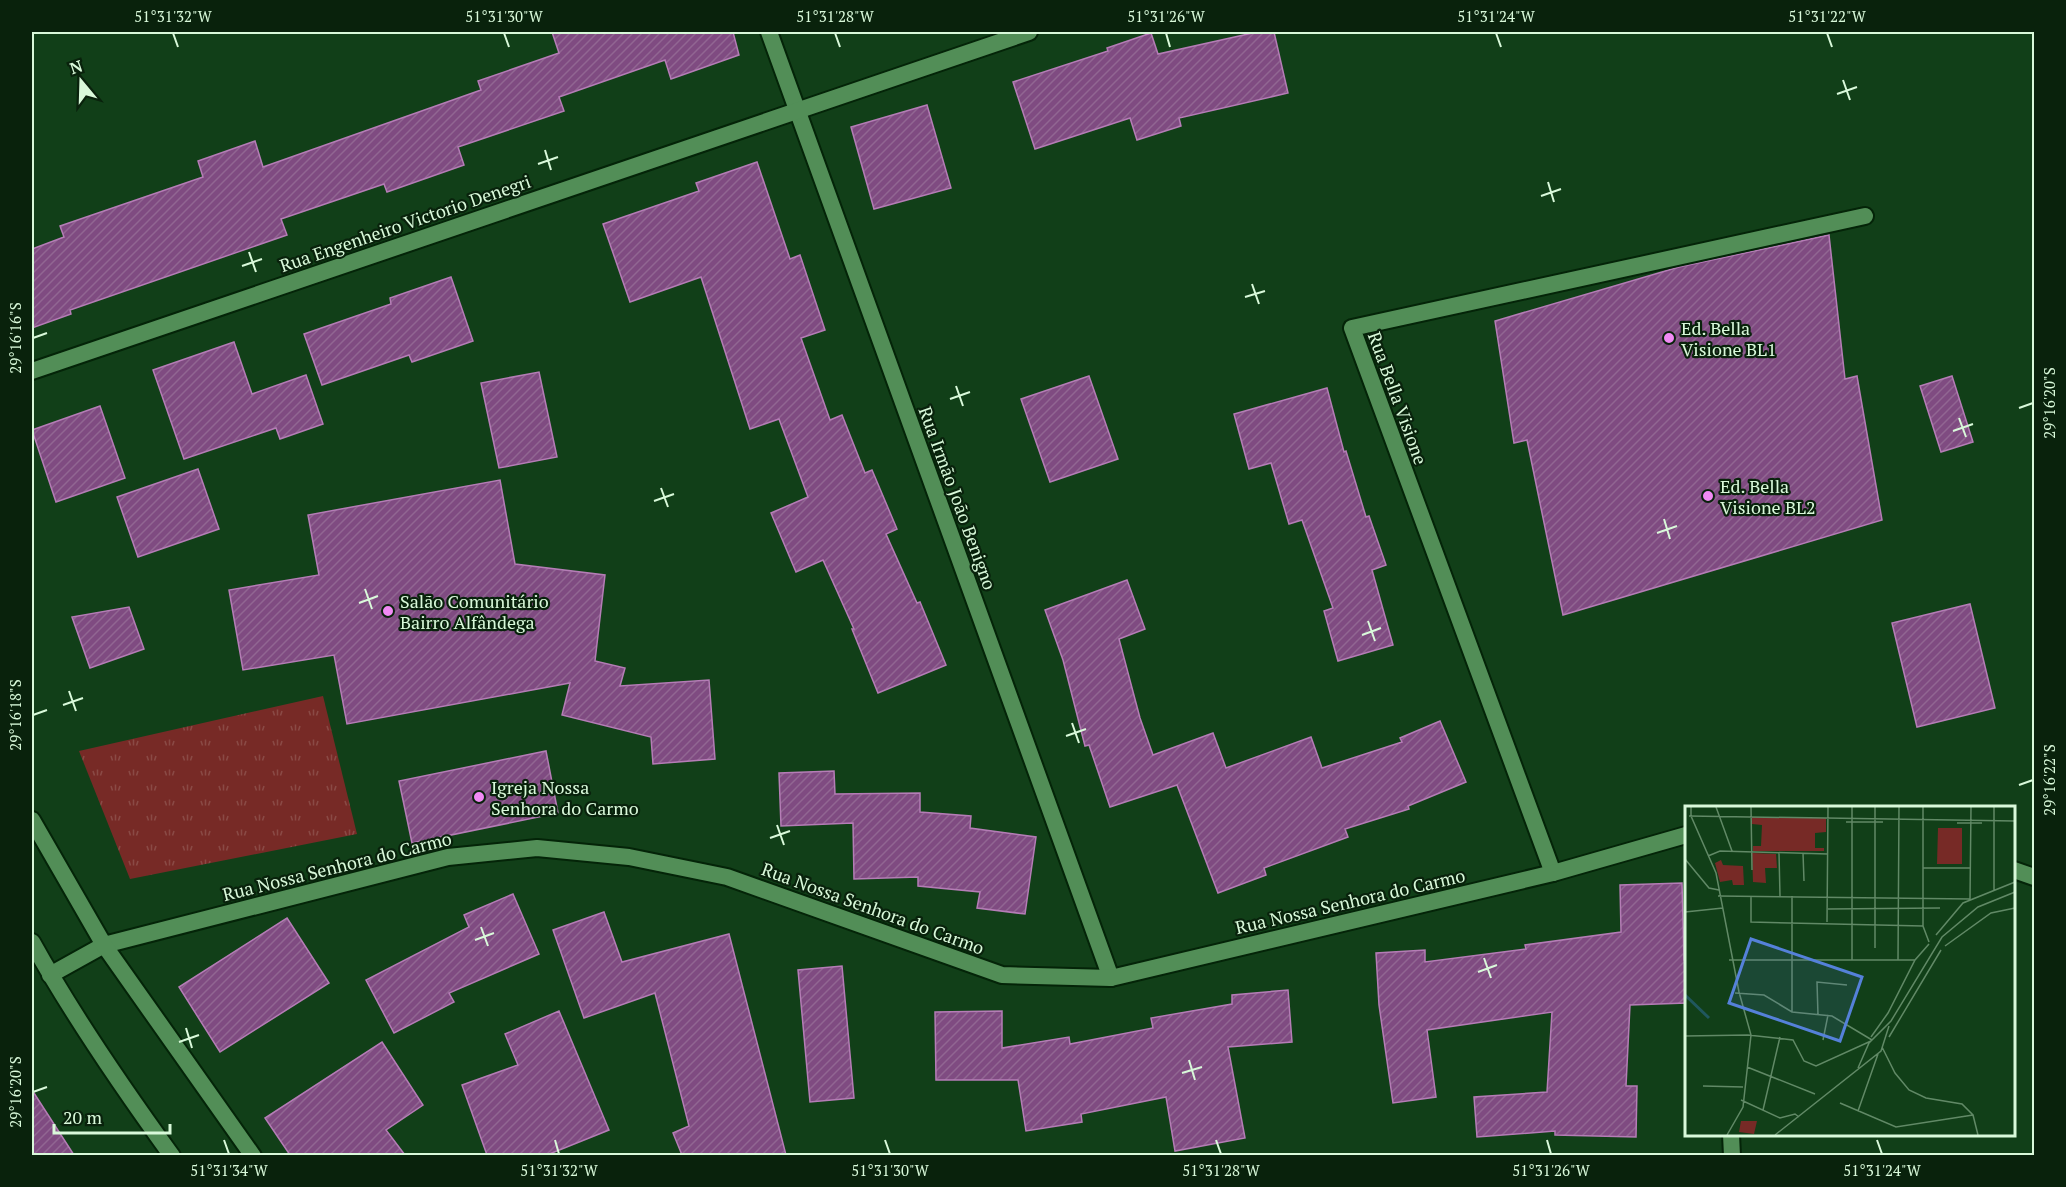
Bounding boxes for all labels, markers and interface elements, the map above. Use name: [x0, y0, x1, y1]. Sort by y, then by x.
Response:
text: 51°31'32"W: [134, 6, 213, 26]
text: 51°31'30"W: [465, 6, 544, 26]
text: 51°31'28"W: [796, 6, 875, 26]
text: 51°31'26"W: [1127, 6, 1206, 26]
text: 51°31'24"W: [1457, 6, 1536, 26]
text: 51°31'22"W: [1788, 6, 1867, 26]
north arrow: [51, 51, 111, 111]
text: N: [67, 54, 85, 79]
street label: Rua Engenheiro Victorio Denegri: [276, 169, 534, 277]
text: 29°16'16"S: [5, 302, 25, 374]
place label: Ed. Bella Visione BL1: [1681, 316, 1777, 361]
street label: Rua Bella Visione: [1363, 328, 1433, 468]
marker: Ed. Bella Visione BL1: [1662, 331, 1676, 345]
text: 29°16'20"S: [2039, 367, 2059, 439]
street label: Rua Irmão João Benigno: [914, 403, 1002, 593]
place label: Ed. Bella Visione BL2: [1720, 474, 1816, 519]
marker: Ed. Bella Visione BL2: [1701, 489, 1715, 503]
place label: Salão Comunitário Bairro Alfândega: [400, 589, 549, 634]
marker: Salão Comunitário Bairro Alfândega: [381, 604, 395, 618]
text: 29°16'18"S: [5, 679, 25, 751]
text: 29°16'22"S: [2039, 744, 2059, 816]
place label: Igreja Nossa Senhora do Carmo: [491, 775, 639, 820]
marker: Igreja Nossa Senhora do Carmo: [472, 790, 486, 804]
inset map: [1685, 806, 2015, 1136]
street label: Rua Nossa Senhora do Carmo: [220, 826, 454, 906]
street label: Rua Nossa Senhora do Carmo: [758, 857, 988, 960]
street label: Rua Nossa Senhora do Carmo: [1233, 863, 1467, 939]
text: 29°16'20"S: [5, 1056, 25, 1128]
scale bar: [54, 1097, 170, 1135]
text: 20 m: [63, 1105, 103, 1129]
text: 51°31'34"W: [190, 1160, 269, 1180]
text: 51°31'32"W: [520, 1160, 599, 1180]
text: 51°31'30"W: [851, 1160, 930, 1180]
text: 51°31'28"W: [1182, 1160, 1261, 1180]
text: 51°31'26"W: [1512, 1160, 1591, 1180]
text: 51°31'24"W: [1843, 1160, 1922, 1180]

